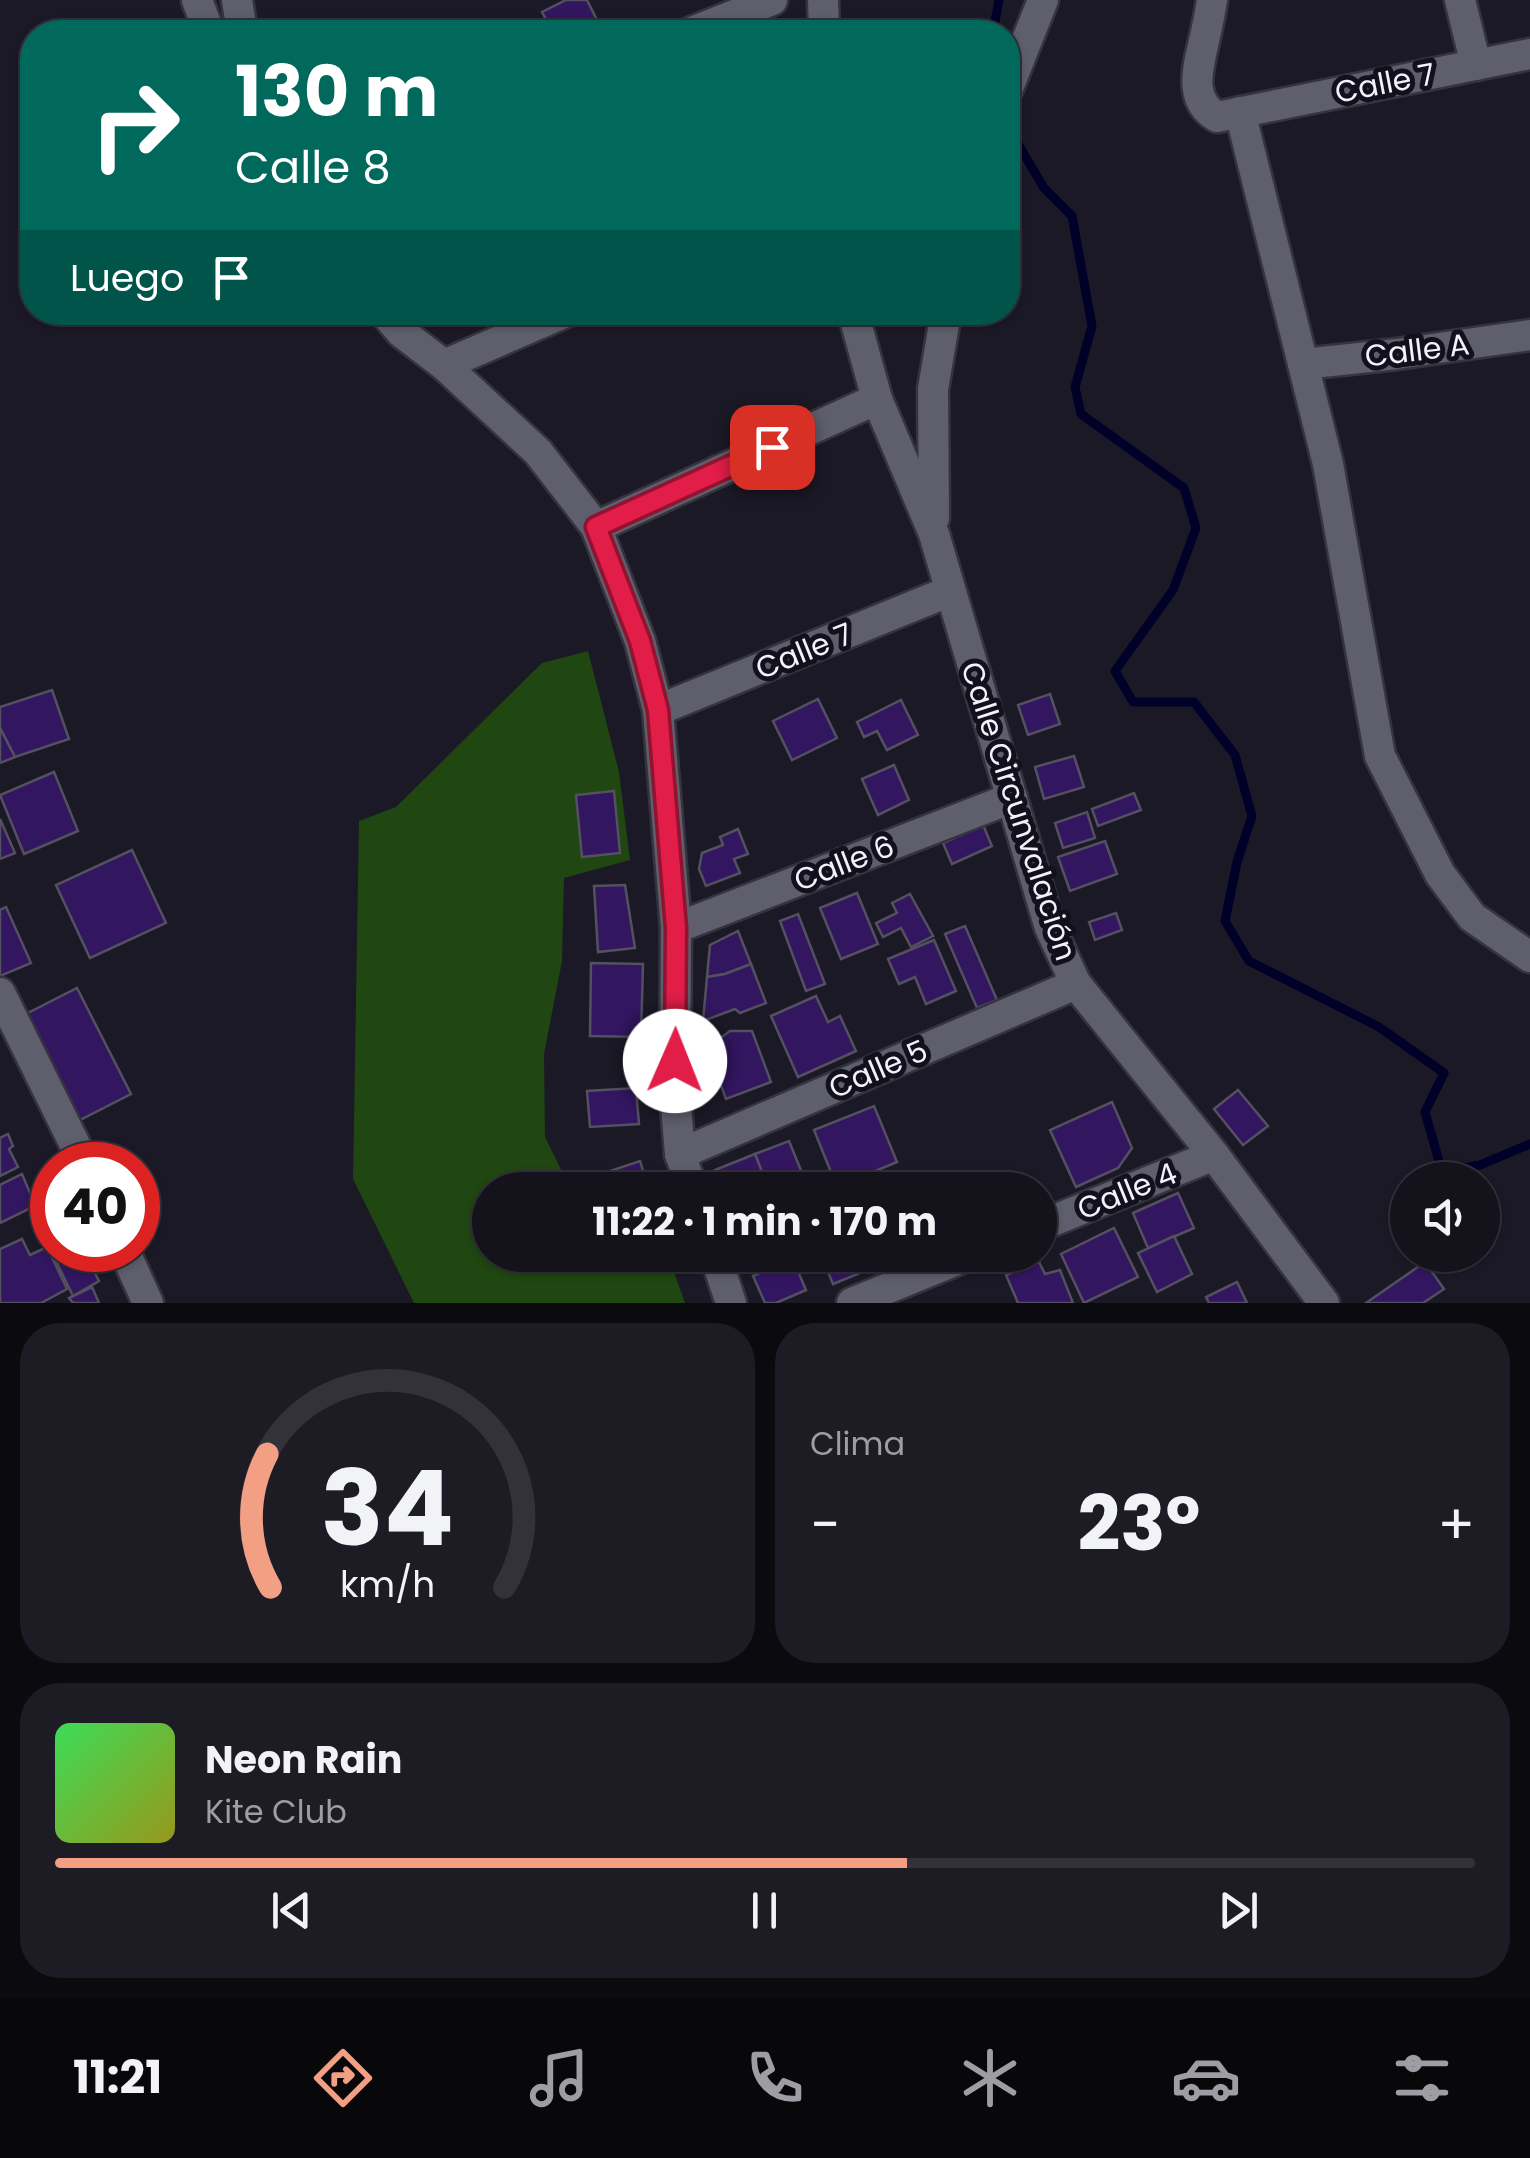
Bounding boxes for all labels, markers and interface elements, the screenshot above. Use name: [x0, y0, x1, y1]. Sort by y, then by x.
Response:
text: 130 m: [235, 42, 438, 141]
street label: Calle 7: [1331, 52, 1439, 114]
icon: right: [70, 60, 200, 190]
text: Calle 8: [235, 136, 391, 199]
icon: arrive: [204, 250, 259, 305]
text: Luego: [70, 251, 184, 304]
street label: Calle A: [1362, 322, 1472, 378]
pin: [730, 405, 815, 490]
icon: arrive: [745, 420, 800, 475]
street label: Calle 7: [749, 612, 859, 690]
street label: Calle Circunvalación: [950, 656, 1088, 966]
street label: Calle 6: [788, 824, 900, 902]
position arrow: [623, 1009, 727, 1113]
street label: Calle 5: [822, 1029, 934, 1109]
speed limit sign: 40: [30, 1142, 160, 1272]
street label: Calle 4: [1071, 1152, 1183, 1230]
map controls: [1390, 1162, 1500, 1272]
button: sound: [1390, 1162, 1500, 1272]
text: 11:22 · 1 min · 170 m: [592, 1195, 937, 1248]
text: Clima: [810, 1421, 905, 1466]
text: 34: [321, 1436, 454, 1581]
text: 23°: [1077, 1471, 1200, 1576]
text: −: [810, 1486, 840, 1563]
text: +: [1437, 1486, 1475, 1563]
text: km/h: [340, 1559, 435, 1610]
text: Neon Rain: [205, 1733, 402, 1786]
text: Kite Club: [205, 1789, 347, 1834]
icon: previous: [264, 1883, 319, 1938]
icon: pause: [737, 1883, 792, 1938]
icon: next: [1211, 1883, 1266, 1938]
icon: directions: [308, 2043, 378, 2113]
icon: music: [524, 2043, 594, 2113]
icon: phone: [740, 2043, 810, 2113]
icon: climate: [955, 2043, 1025, 2113]
icon: car: [1171, 2043, 1241, 2113]
icon: filters: [1387, 2043, 1457, 2113]
text: 11:21: [73, 2046, 162, 2109]

